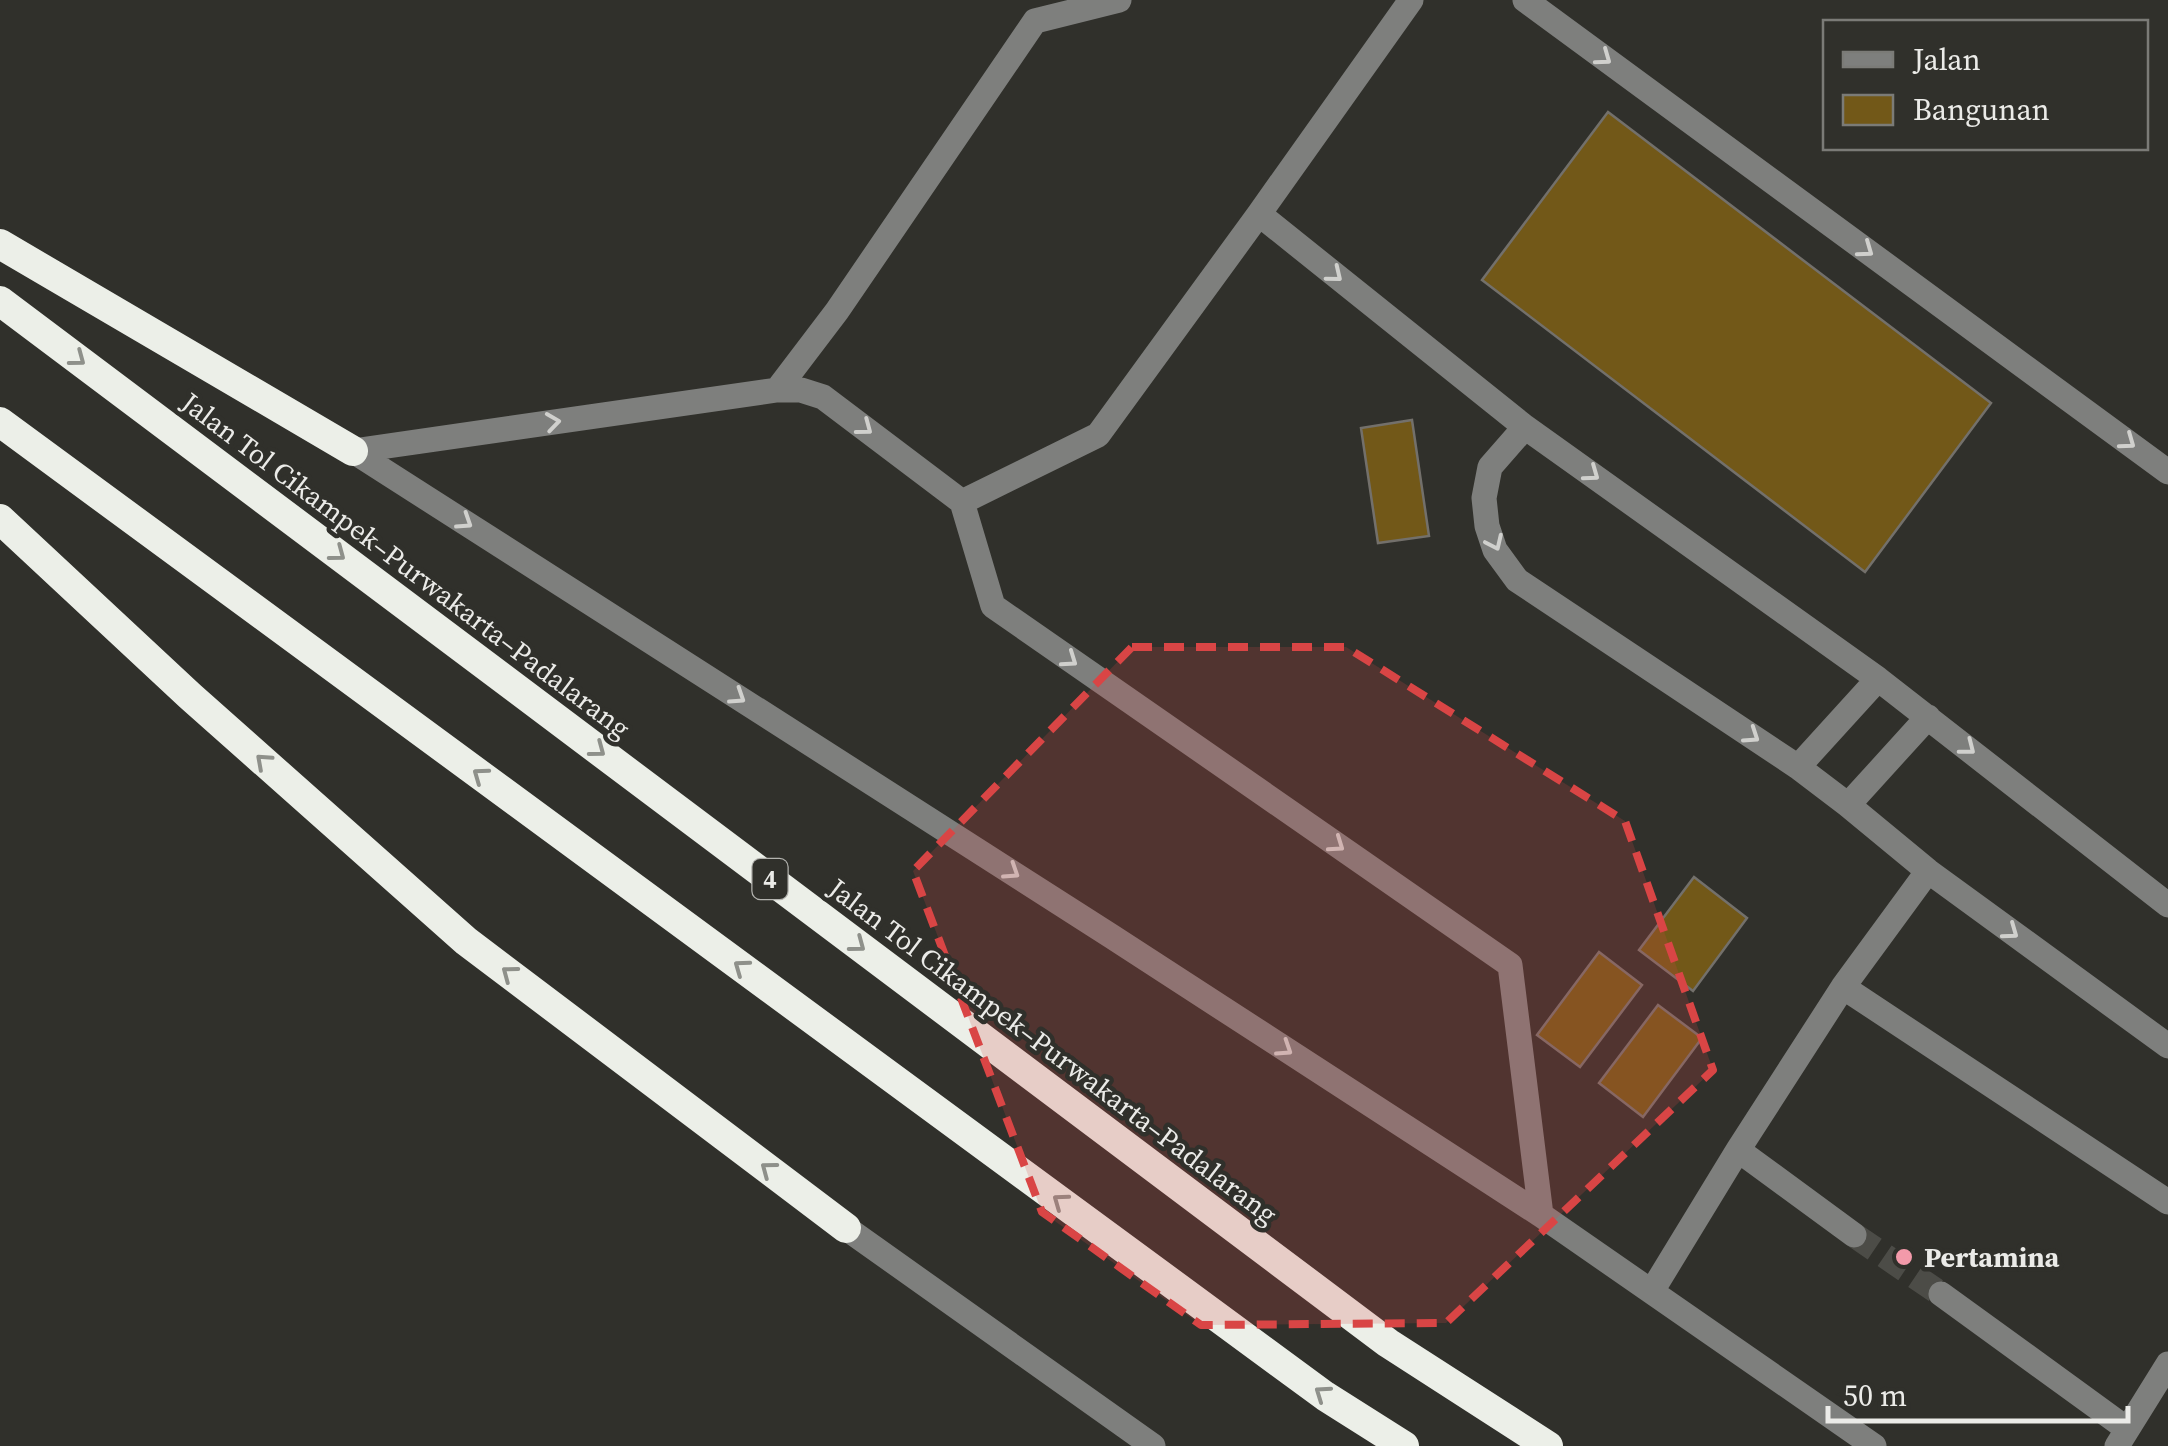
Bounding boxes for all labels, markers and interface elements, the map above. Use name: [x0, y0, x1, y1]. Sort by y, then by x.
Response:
legend: [1823, 20, 2148, 150]
text: Jalan: [1912, 39, 1981, 80]
one-way arrow: [1593, 46, 1611, 63]
text: Bangunan: [1913, 89, 2050, 130]
one-way arrow: [1855, 238, 1873, 256]
one-way arrow: [1324, 263, 1342, 281]
one-way arrow: [67, 348, 85, 365]
street label: Jalan Tol Cikampek–Purwakarta–Padalarang: [173, 383, 638, 747]
one-way arrow: [545, 412, 562, 433]
one-way arrow: [854, 417, 872, 434]
one-way arrow: [2117, 431, 2135, 448]
one-way arrow: [1581, 462, 1599, 480]
one-way arrow: [454, 510, 472, 529]
one-way arrow: [1483, 533, 1503, 551]
one-way arrow: [327, 543, 345, 560]
one-way arrow: [1059, 648, 1077, 666]
one-way arrow: [728, 685, 746, 704]
one-way arrow: [1740, 724, 1759, 742]
one-way arrow: [1956, 736, 1974, 754]
one-way arrow: [587, 738, 605, 755]
one-way arrow: [256, 754, 275, 772]
one-way arrow: [472, 768, 491, 787]
one-way arrow: [1326, 833, 1344, 851]
road number: 4: [752, 859, 788, 899]
one-way arrow: [1001, 860, 1019, 879]
street label: Jalan Tol Cikampek–Purwakarta–Padalarang: [820, 869, 1285, 1233]
one-way arrow: [2000, 920, 2018, 938]
one-way arrow: [847, 933, 865, 950]
one-way arrow: [734, 961, 753, 979]
one-way arrow: [502, 968, 520, 985]
one-way arrow: [1274, 1036, 1292, 1055]
one-way arrow: [761, 1164, 779, 1181]
one-way arrow: [1053, 1195, 1071, 1213]
place label: Pertamina: [1924, 1238, 2059, 1276]
marker: Pertamina: [1893, 1246, 1915, 1268]
scale bar: [1828, 1361, 2128, 1423]
text: 50 m: [1843, 1375, 1907, 1416]
one-way arrow: [1315, 1387, 1333, 1405]

